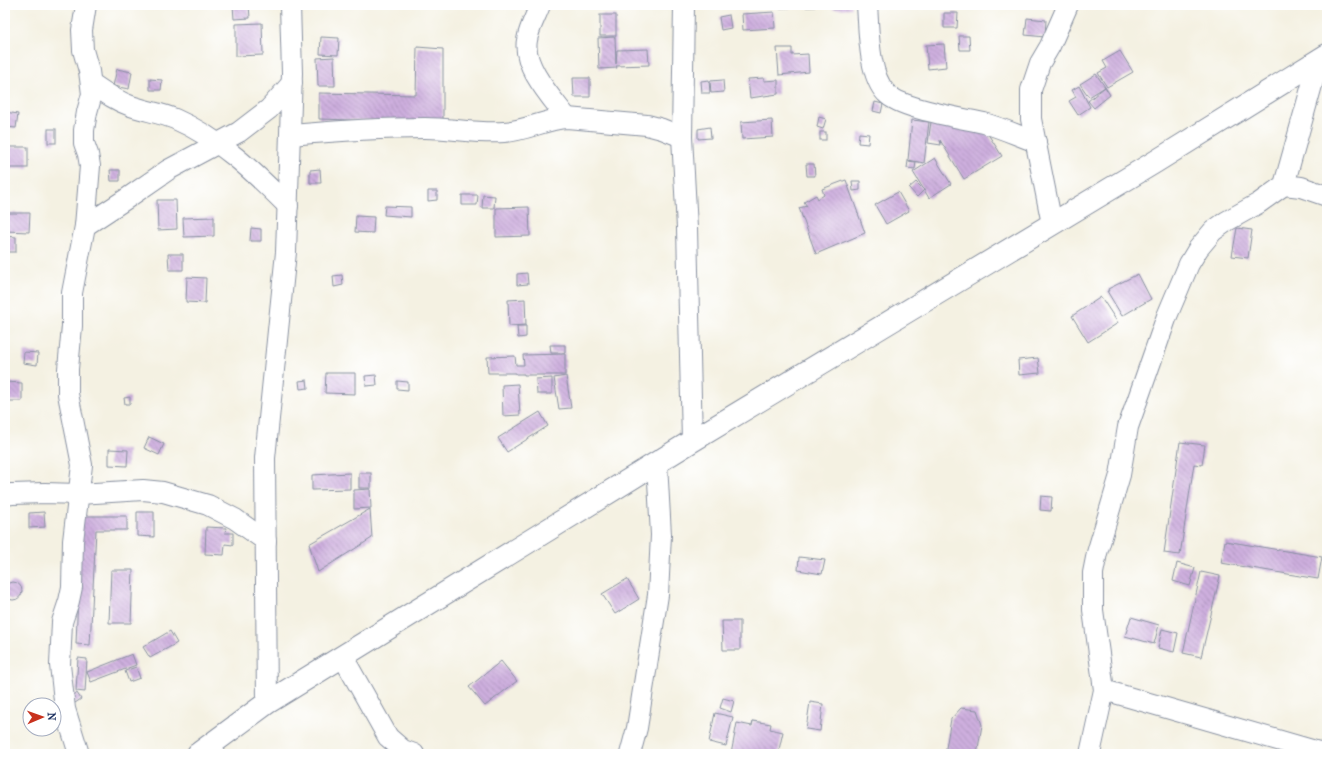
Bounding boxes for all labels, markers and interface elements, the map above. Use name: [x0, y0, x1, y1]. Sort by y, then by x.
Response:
north arrow: [22, 697, 62, 737]
text: N: [45, 712, 58, 722]

